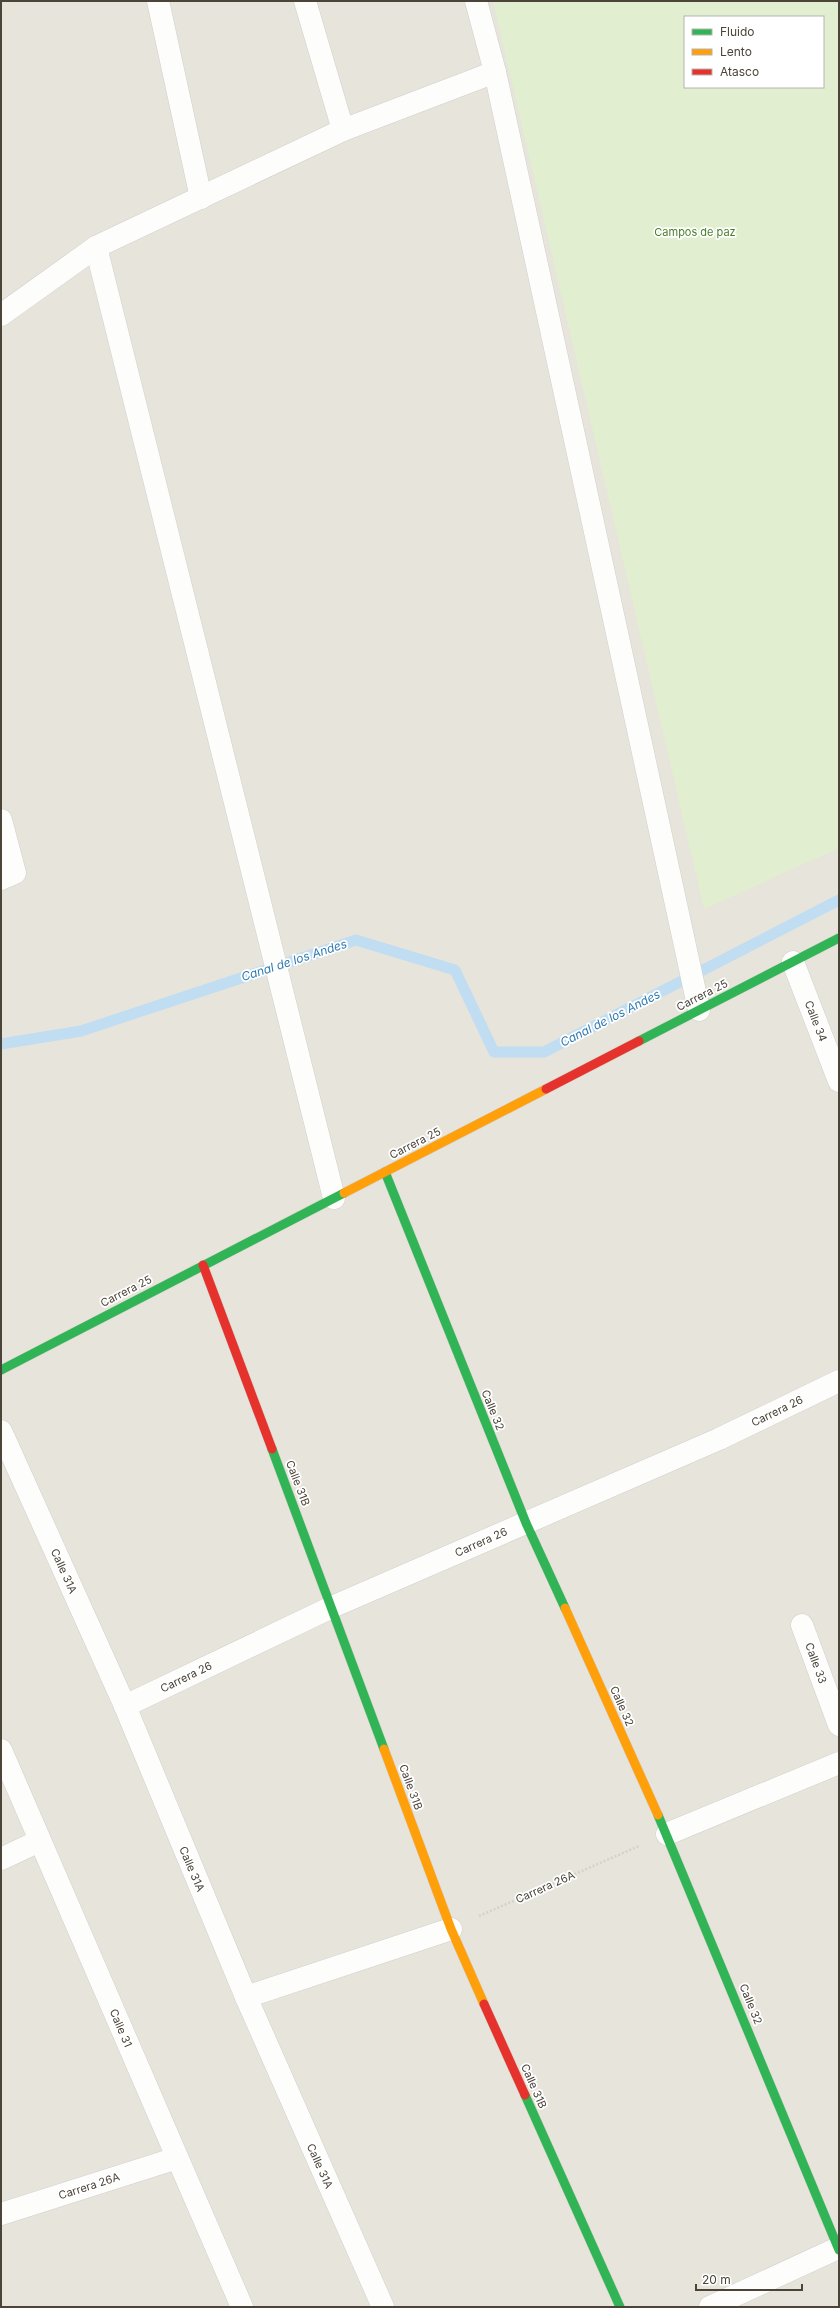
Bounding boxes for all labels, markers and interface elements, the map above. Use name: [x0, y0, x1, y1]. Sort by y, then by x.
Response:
legend: [684, 16, 824, 88]
text: Fluido: [720, 24, 755, 39]
text: Lento: [720, 44, 752, 59]
text: Atasco: [720, 64, 759, 79]
park label: Campos de paz: [654, 225, 736, 239]
water label: Canal de los Andes: [239, 936, 349, 984]
street label: Carrera 25: [674, 976, 730, 1014]
water label: Canal de los Andes: [557, 986, 663, 1050]
street label: Calle 34: [802, 998, 830, 1044]
street label: Carrera 25: [387, 1124, 443, 1162]
street label: Carrera 25: [98, 1272, 154, 1310]
street label: Calle 32: [479, 1388, 507, 1432]
street label: Carrera 26: [749, 1392, 805, 1430]
street label: Calle 31B: [283, 1458, 313, 1508]
street label: Carrera 26: [453, 1524, 510, 1560]
street label: Calle 31A: [48, 1546, 80, 1596]
street label: Calle 33: [802, 1641, 830, 1686]
street label: Carrera 26: [158, 1658, 214, 1696]
street label: Calle 32: [607, 1684, 637, 1728]
street label: Calle 31B: [396, 1762, 426, 1812]
street label: Calle 31A: [176, 1844, 208, 1894]
street label: Carrera 26A: [513, 1868, 577, 1906]
street label: Calle 32: [737, 1982, 765, 2026]
street label: Calle 31: [107, 2007, 135, 2049]
street label: Calle 31B: [518, 2061, 550, 2111]
street label: Calle 31A: [304, 2141, 336, 2191]
street label: Carrera 26A: [57, 2169, 122, 2202]
scale bar: [696, 2266, 802, 2292]
text: 20 m: [702, 2272, 731, 2287]

